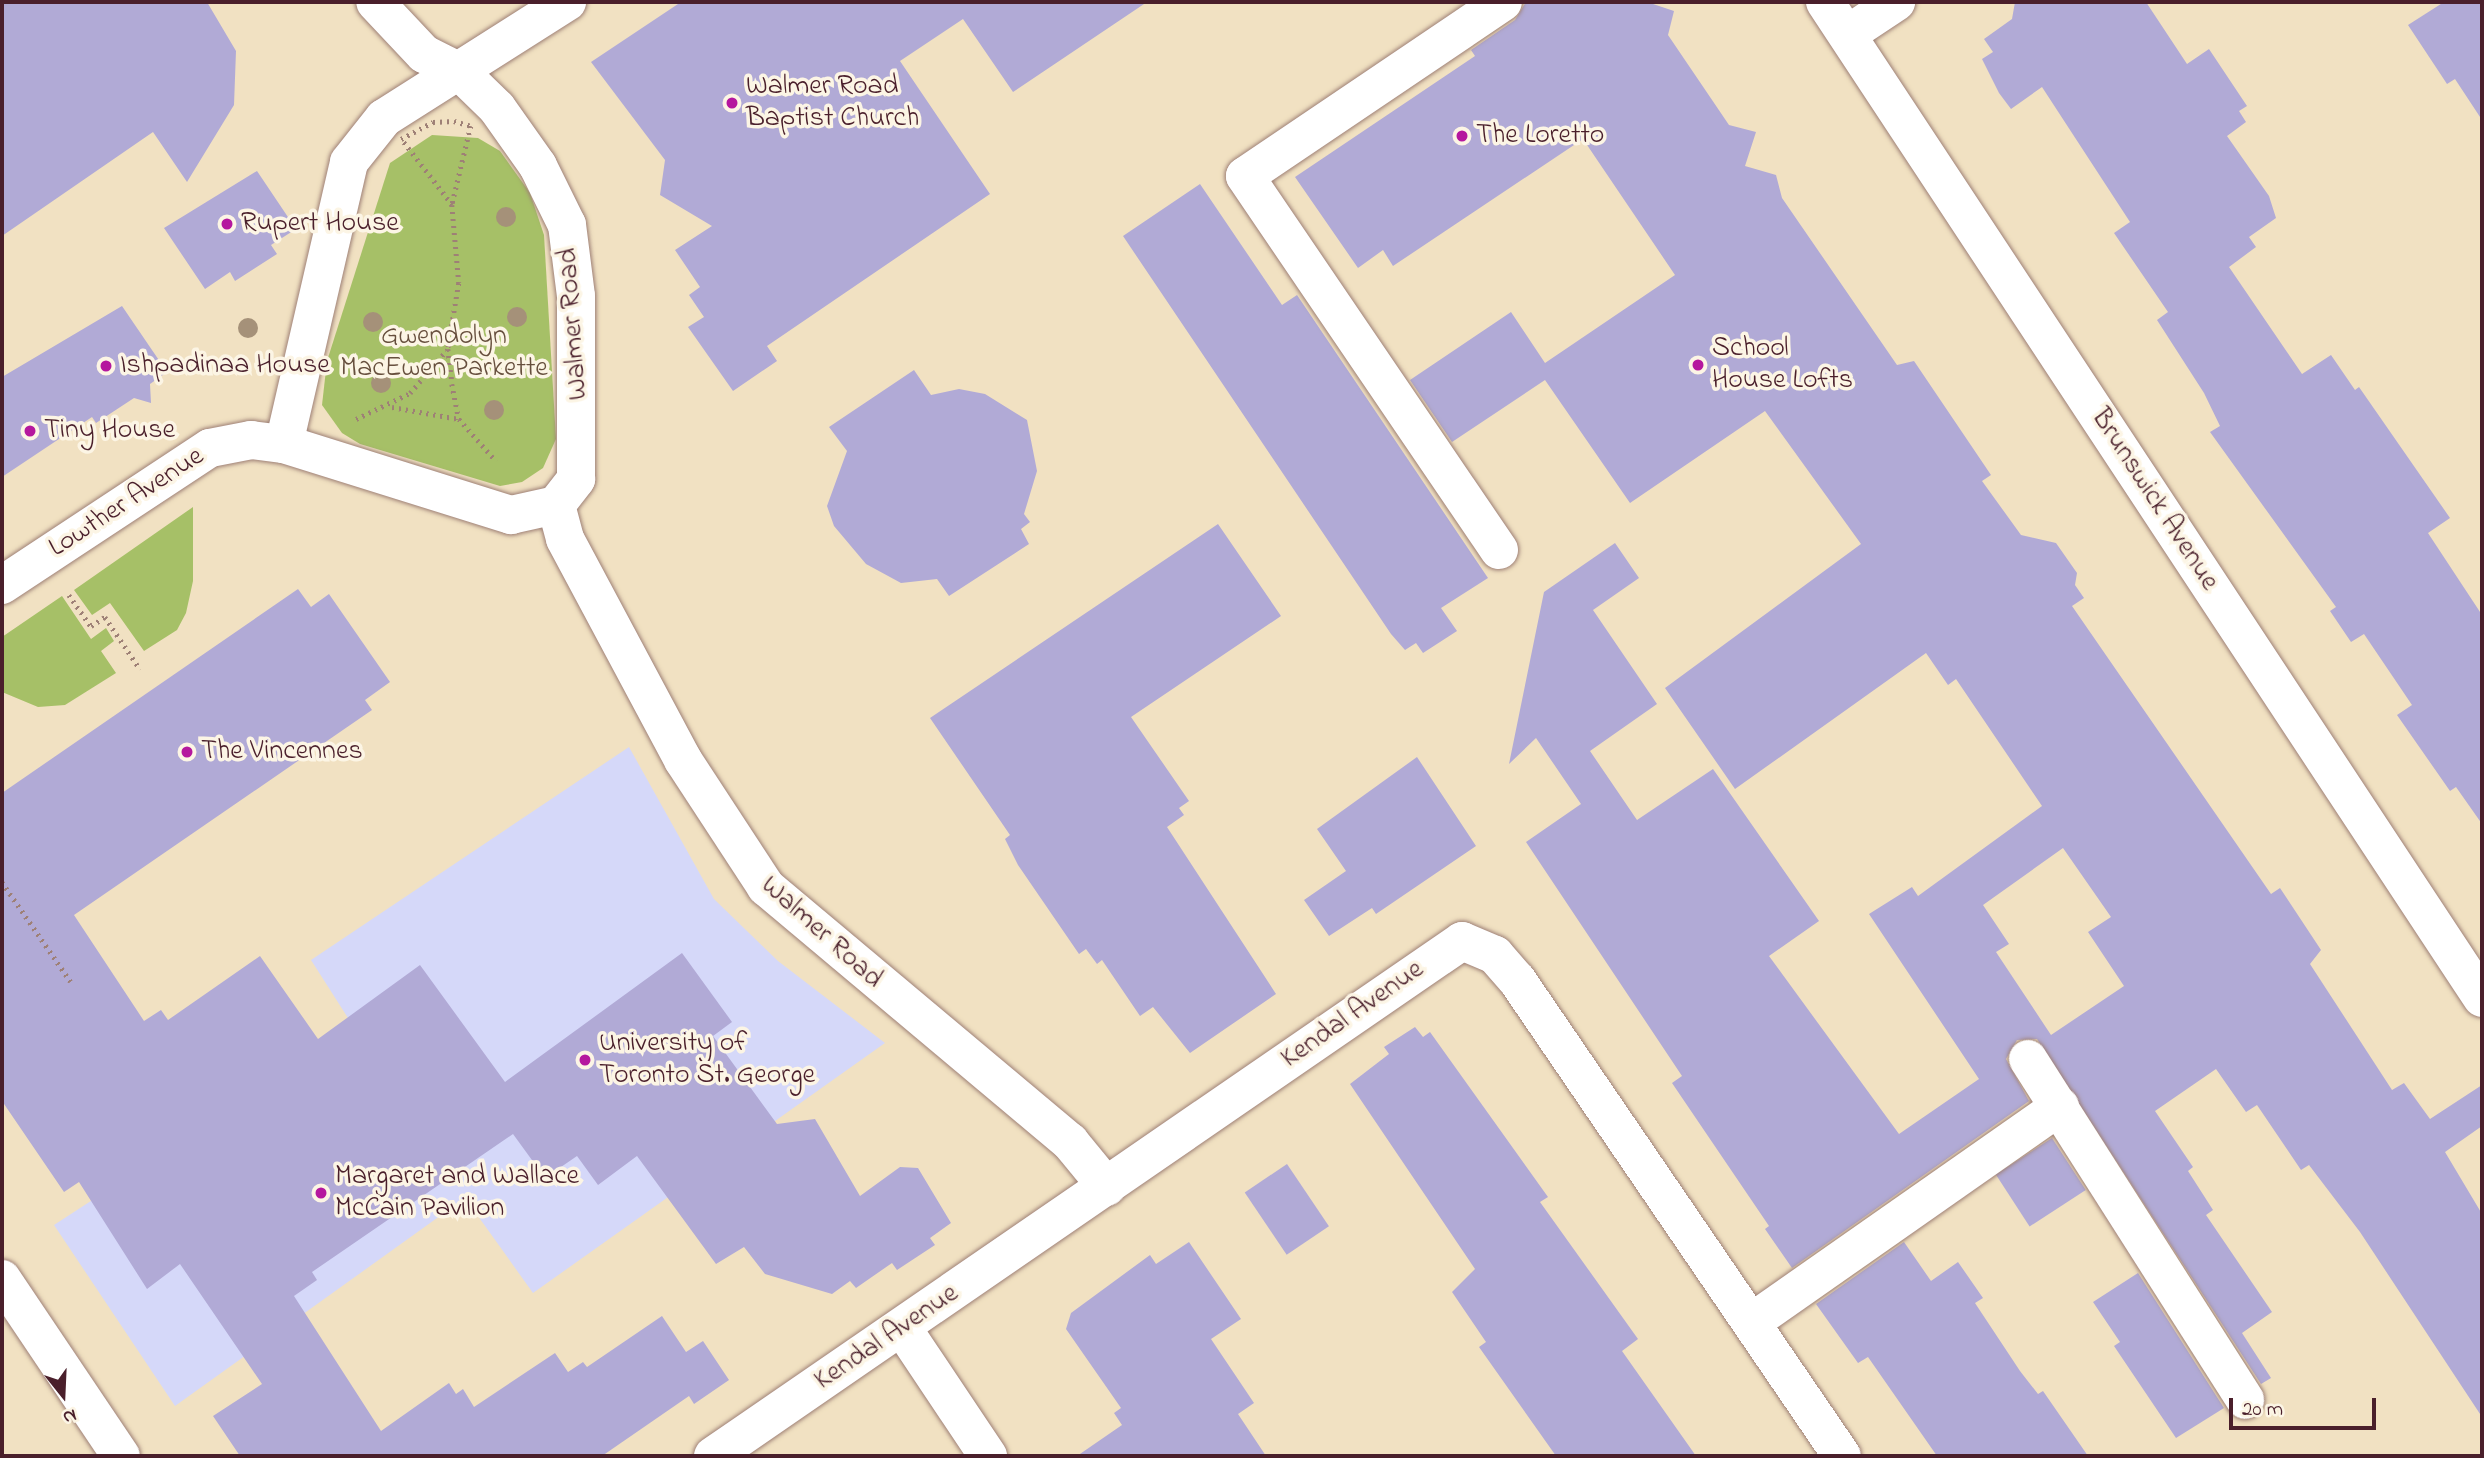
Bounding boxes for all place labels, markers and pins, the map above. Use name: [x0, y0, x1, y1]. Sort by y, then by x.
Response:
place label: Walmer Road Baptist Church: [746, 70, 919, 136]
marker: Walmer Road Baptist Church: [724, 95, 740, 111]
place label: The Loretto: [1476, 119, 1604, 153]
marker: The Loretto: [1454, 128, 1470, 144]
place label: Rupert House: [241, 207, 399, 241]
marker: Rupert House: [219, 216, 235, 232]
place label: School House Lofts: [1712, 332, 1853, 398]
place label: Ishpadinaa House: [120, 349, 330, 383]
marker: School House Lofts: [1690, 357, 1706, 373]
marker: Ishpadinaa House: [98, 358, 114, 374]
place label: Tiny House: [44, 414, 175, 448]
marker: Tiny House: [22, 423, 38, 439]
place label: The Vincennes: [201, 735, 363, 769]
marker: The Vincennes: [179, 744, 195, 760]
place label: University of Toronto St. George: [599, 1027, 815, 1093]
marker: University of Toronto St. George: [577, 1052, 593, 1068]
place label: Margaret and Wallace McCain Pavilion: [335, 1160, 579, 1226]
marker: Margaret and Wallace McCain Pavilion: [313, 1185, 329, 1201]

